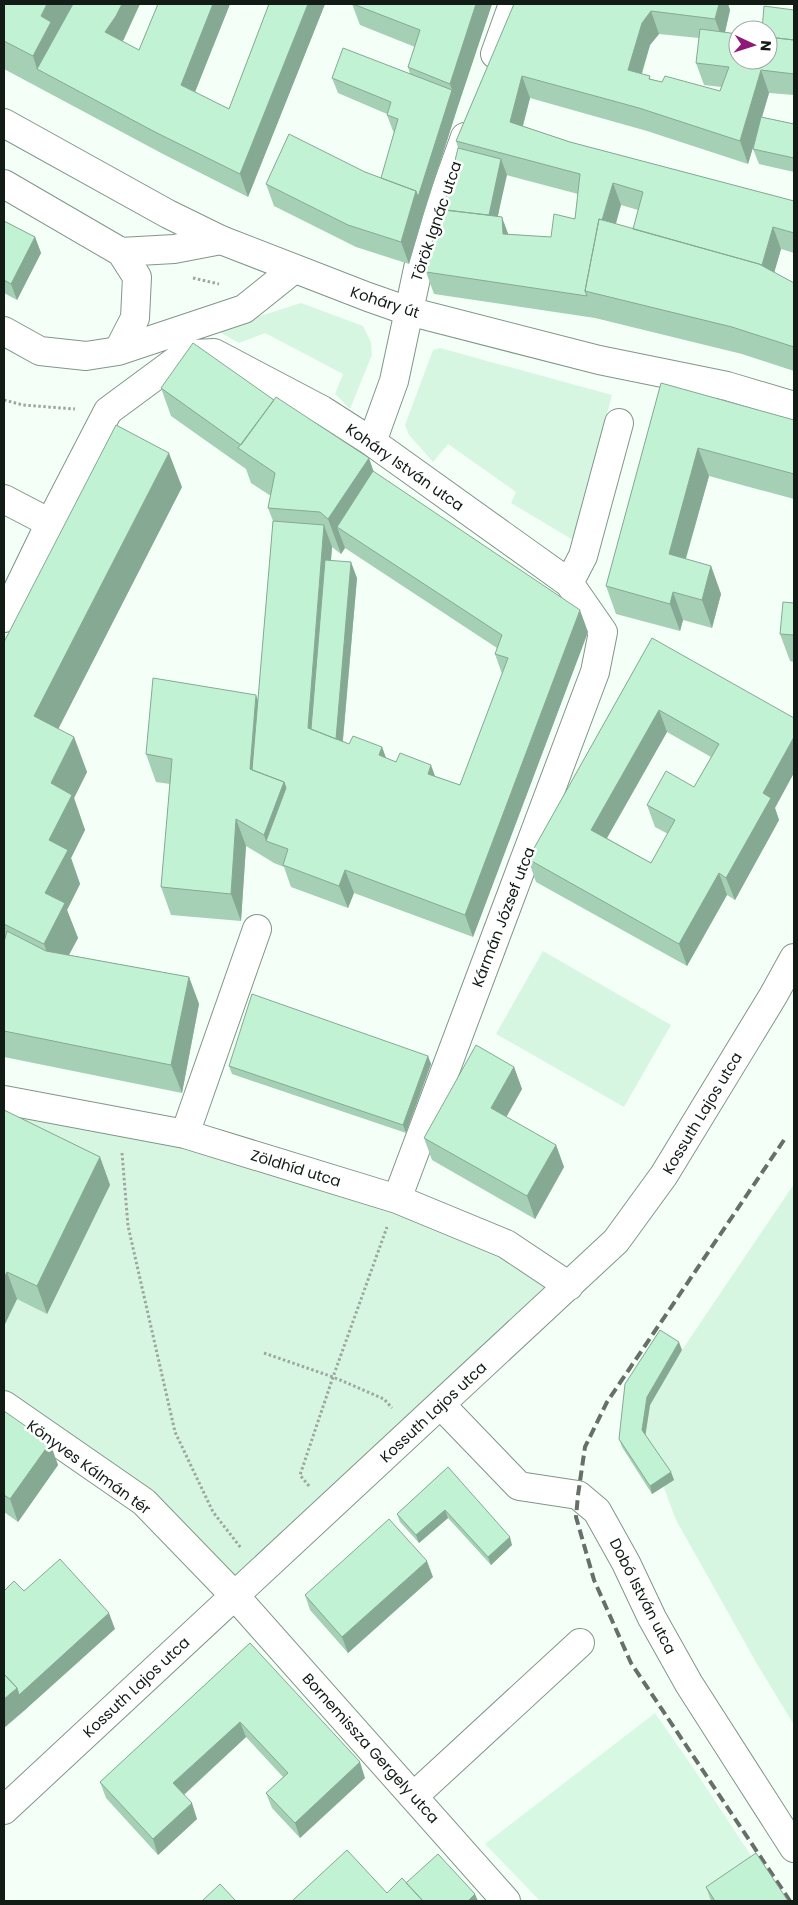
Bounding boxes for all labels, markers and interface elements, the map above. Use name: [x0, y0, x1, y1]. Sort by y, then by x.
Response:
north arrow: [728, 20, 778, 70]
text: N: [756, 40, 776, 52]
street label: Török Ignác utca: [406, 158, 466, 284]
street label: Koháry út: [348, 281, 422, 323]
street label: Koháry István utca: [342, 418, 468, 516]
street label: Kármán József utca: [467, 844, 539, 990]
street label: Kossuth Lajos utca: [657, 1048, 747, 1178]
street label: Zöldhíd utca: [248, 1144, 344, 1192]
street label: Kossuth Lajos utca: [375, 1357, 491, 1467]
street label: Könyves Kálmán tér: [23, 1415, 156, 1519]
street label: Dobó István utca: [605, 1534, 681, 1658]
street label: Kossuth Lajos utca: [78, 1632, 194, 1742]
street label: Bornemissza Gergely utca: [298, 1668, 444, 1828]

